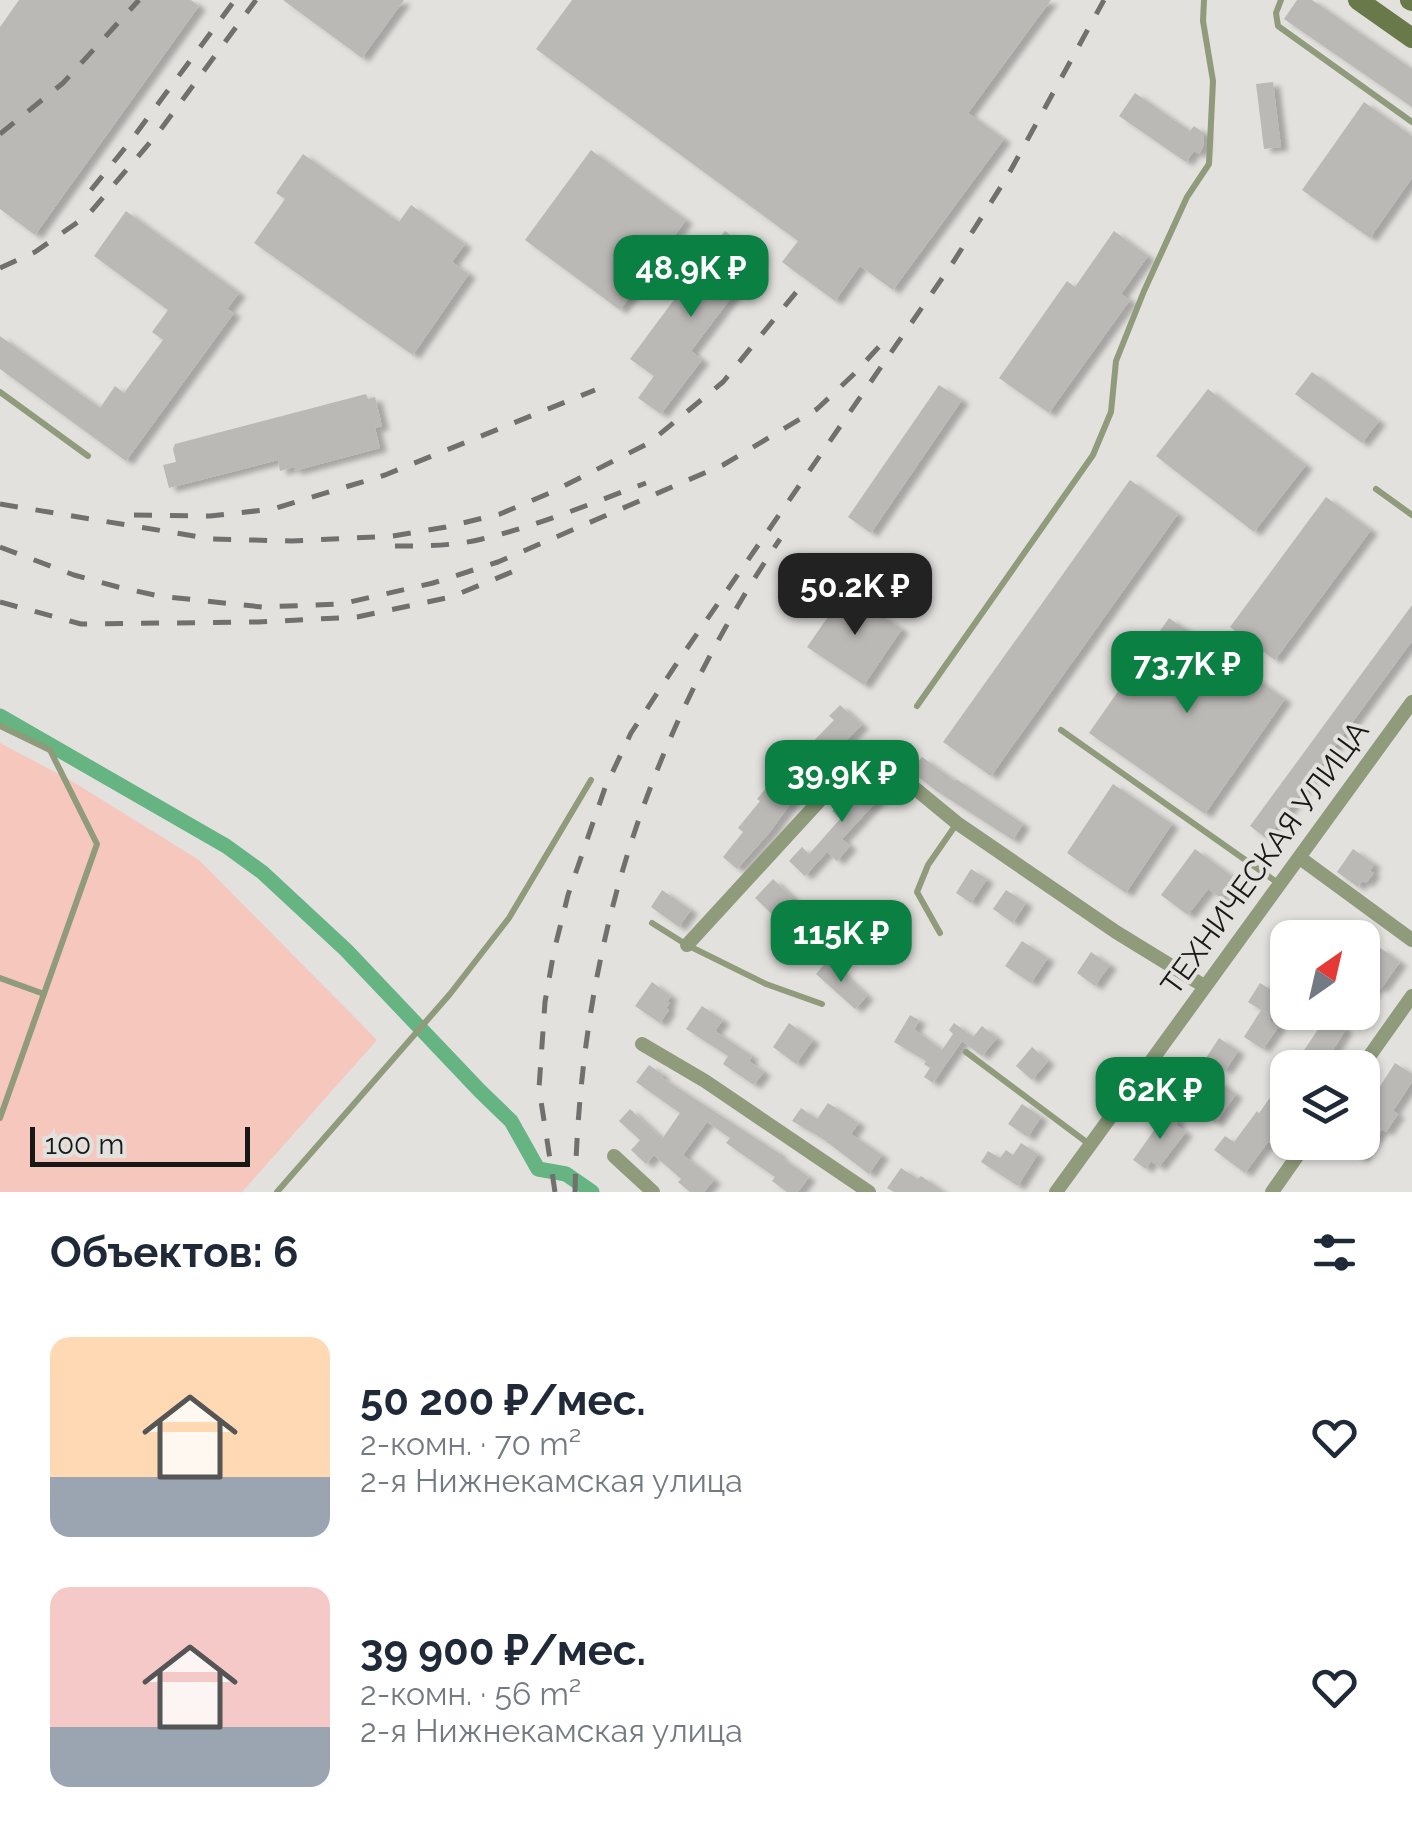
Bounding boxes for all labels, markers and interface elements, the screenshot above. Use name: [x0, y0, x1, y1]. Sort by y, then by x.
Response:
pin: 48.9K ₽: [599, 235, 783, 320]
text: 48.9K ₽: [636, 249, 746, 286]
pin: 50.2K ₽: [763, 553, 947, 638]
text: 50.2K ₽: [800, 567, 910, 604]
pin: 73.7K ₽: [1095, 631, 1279, 716]
text: 73.7K ₽: [1133, 645, 1241, 682]
street label: ТЕХНИЧЕСКАЯ УЛИЦА: [1154, 714, 1376, 1001]
pin: 39.9K ₽: [750, 740, 934, 825]
text: 39.9K ₽: [787, 754, 897, 791]
pin: 115K ₽: [760, 900, 922, 985]
text: 115K ₽: [793, 914, 889, 951]
north arrow: [1270, 920, 1380, 1030]
map controls: [1270, 920, 1380, 1160]
button: layers: [1270, 1050, 1380, 1160]
pin: 62K ₽: [1090, 1057, 1230, 1142]
text: 62K ₽: [1118, 1071, 1202, 1108]
scale bar: [30, 1122, 250, 1166]
text: 100 m: [45, 1128, 124, 1161]
icon: filters: [1307, 1225, 1362, 1280]
text: Объектов: 6: [50, 1228, 298, 1277]
text: 50 200 ₽/мес.: [360, 1376, 646, 1425]
icon: home: [130, 1377, 250, 1497]
icon: heart: [1307, 1410, 1362, 1465]
text: 2-комн. · 70 m²: [360, 1425, 581, 1462]
text: 2-я Нижнекамская улица: [360, 1462, 743, 1499]
text: 39 900 ₽/мес.: [360, 1626, 646, 1675]
icon: home: [130, 1627, 250, 1747]
icon: heart: [1307, 1660, 1362, 1715]
text: 2-комн. · 56 m²: [360, 1675, 581, 1712]
text: 2-я Нижнекамская улица: [360, 1712, 743, 1749]

